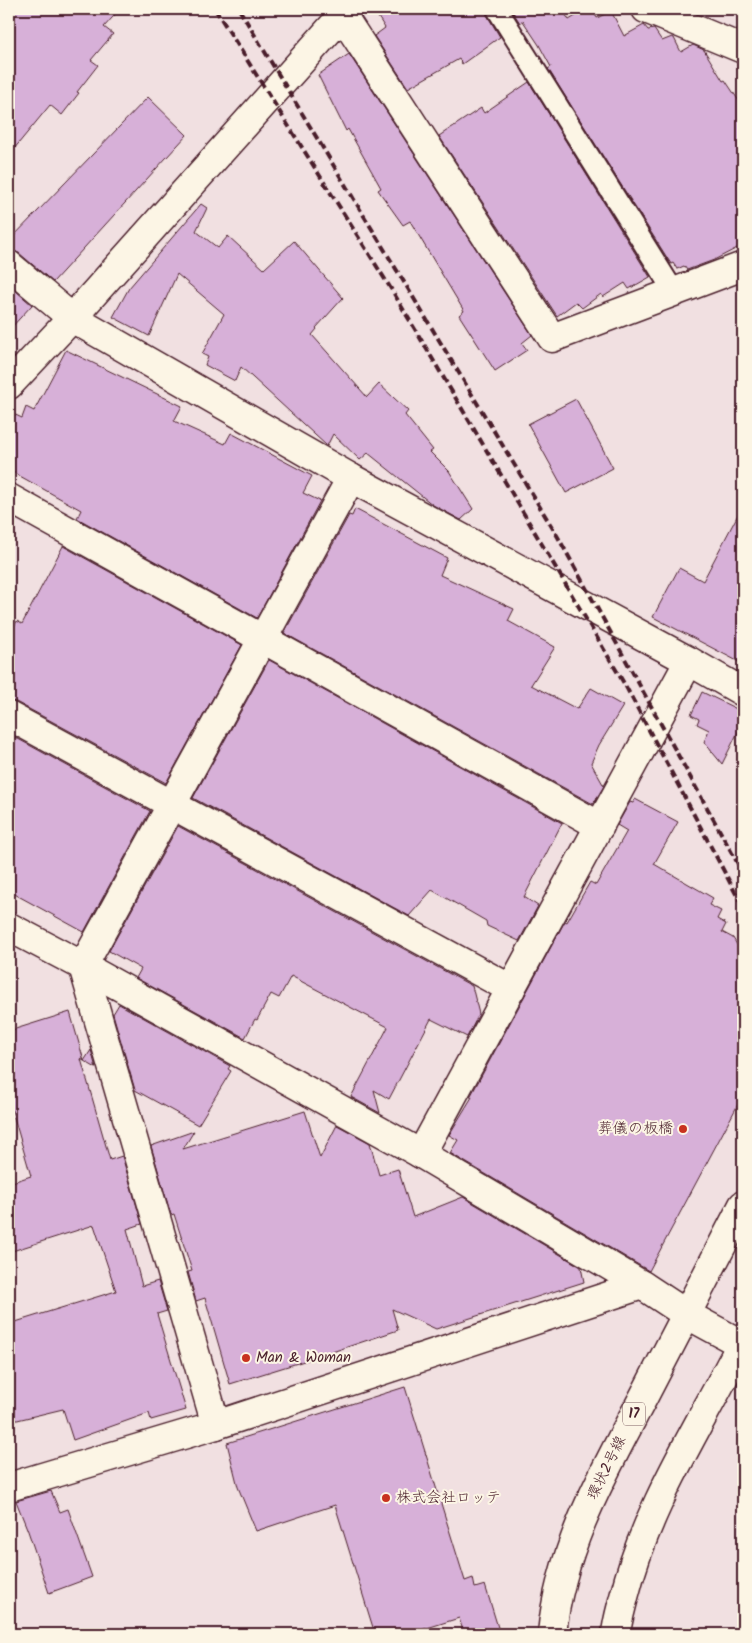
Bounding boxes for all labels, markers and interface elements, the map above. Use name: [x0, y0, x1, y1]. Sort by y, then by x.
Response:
place label: 葬儀の板橋: [598, 1117, 673, 1141]
marker: 葬儀の板橋: [677, 1123, 689, 1135]
place label: Man & Woman: [256, 1346, 351, 1370]
marker: Man & Woman: [240, 1352, 252, 1364]
road number: 17: [623, 1402, 645, 1426]
street label: 環状2号線: [581, 1432, 633, 1504]
place label: 株式会社ロッテ: [396, 1486, 501, 1510]
marker: 株式会社ロッテ: [380, 1492, 392, 1504]

